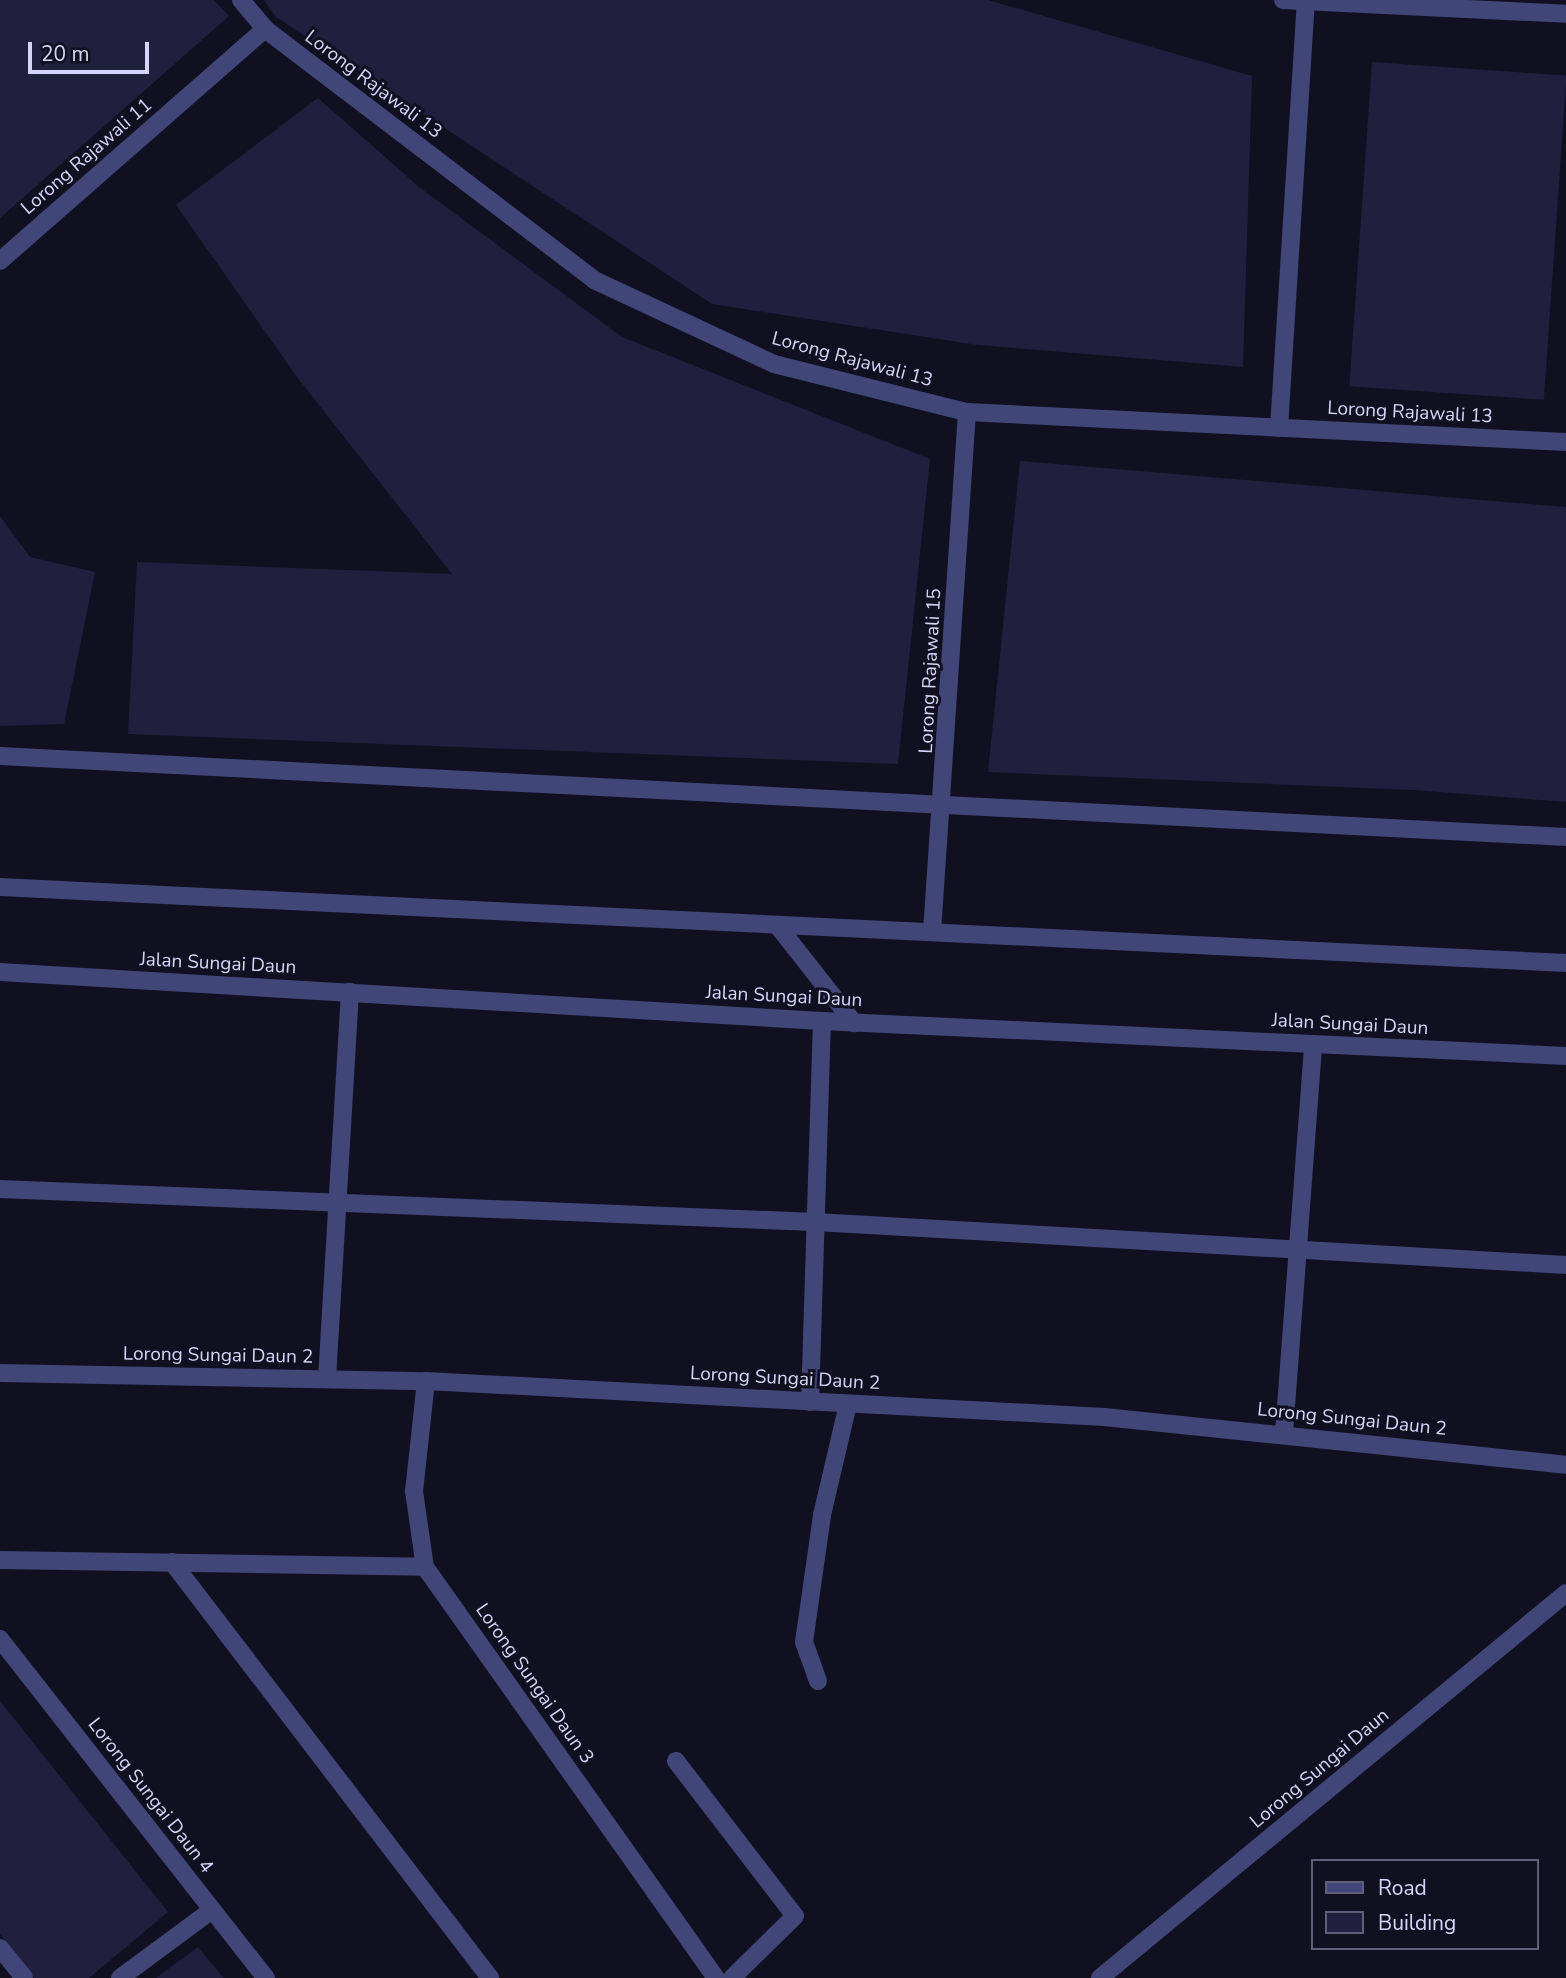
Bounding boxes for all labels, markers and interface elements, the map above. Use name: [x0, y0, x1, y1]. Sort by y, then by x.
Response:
street label: Lorong Rajawali 13: [300, 26, 446, 144]
scale bar: [32, 28, 152, 72]
text: 20 m: [41, 40, 90, 68]
street label: Lorong Rajawali 11: [17, 94, 157, 220]
street label: Lorong Rajawali 13: [769, 328, 935, 392]
street label: Lorong Rajawali 13: [1327, 397, 1493, 429]
street label: Lorong Rajawali 15: [915, 588, 947, 754]
street label: Jalan Sungai Daun: [139, 949, 297, 979]
street label: Jalan Sungai Daun: [705, 982, 863, 1012]
street label: Jalan Sungai Daun: [1271, 1010, 1429, 1040]
street label: Lorong Sungai Daun 2: [123, 1343, 313, 1369]
street label: Lorong Sungai Daun 2: [689, 1363, 881, 1395]
street label: Lorong Sungai Daun 2: [1256, 1399, 1448, 1441]
street label: Lorong Sungai Daun 3: [470, 1599, 598, 1769]
street label: Lorong Sungai Daun: [1246, 1704, 1394, 1834]
street label: Lorong Sungai Daun 4: [82, 1714, 218, 1878]
legend: [1310, 1859, 1538, 1950]
text: Road: [1378, 1874, 1427, 1902]
text: Building: [1378, 1909, 1456, 1937]

